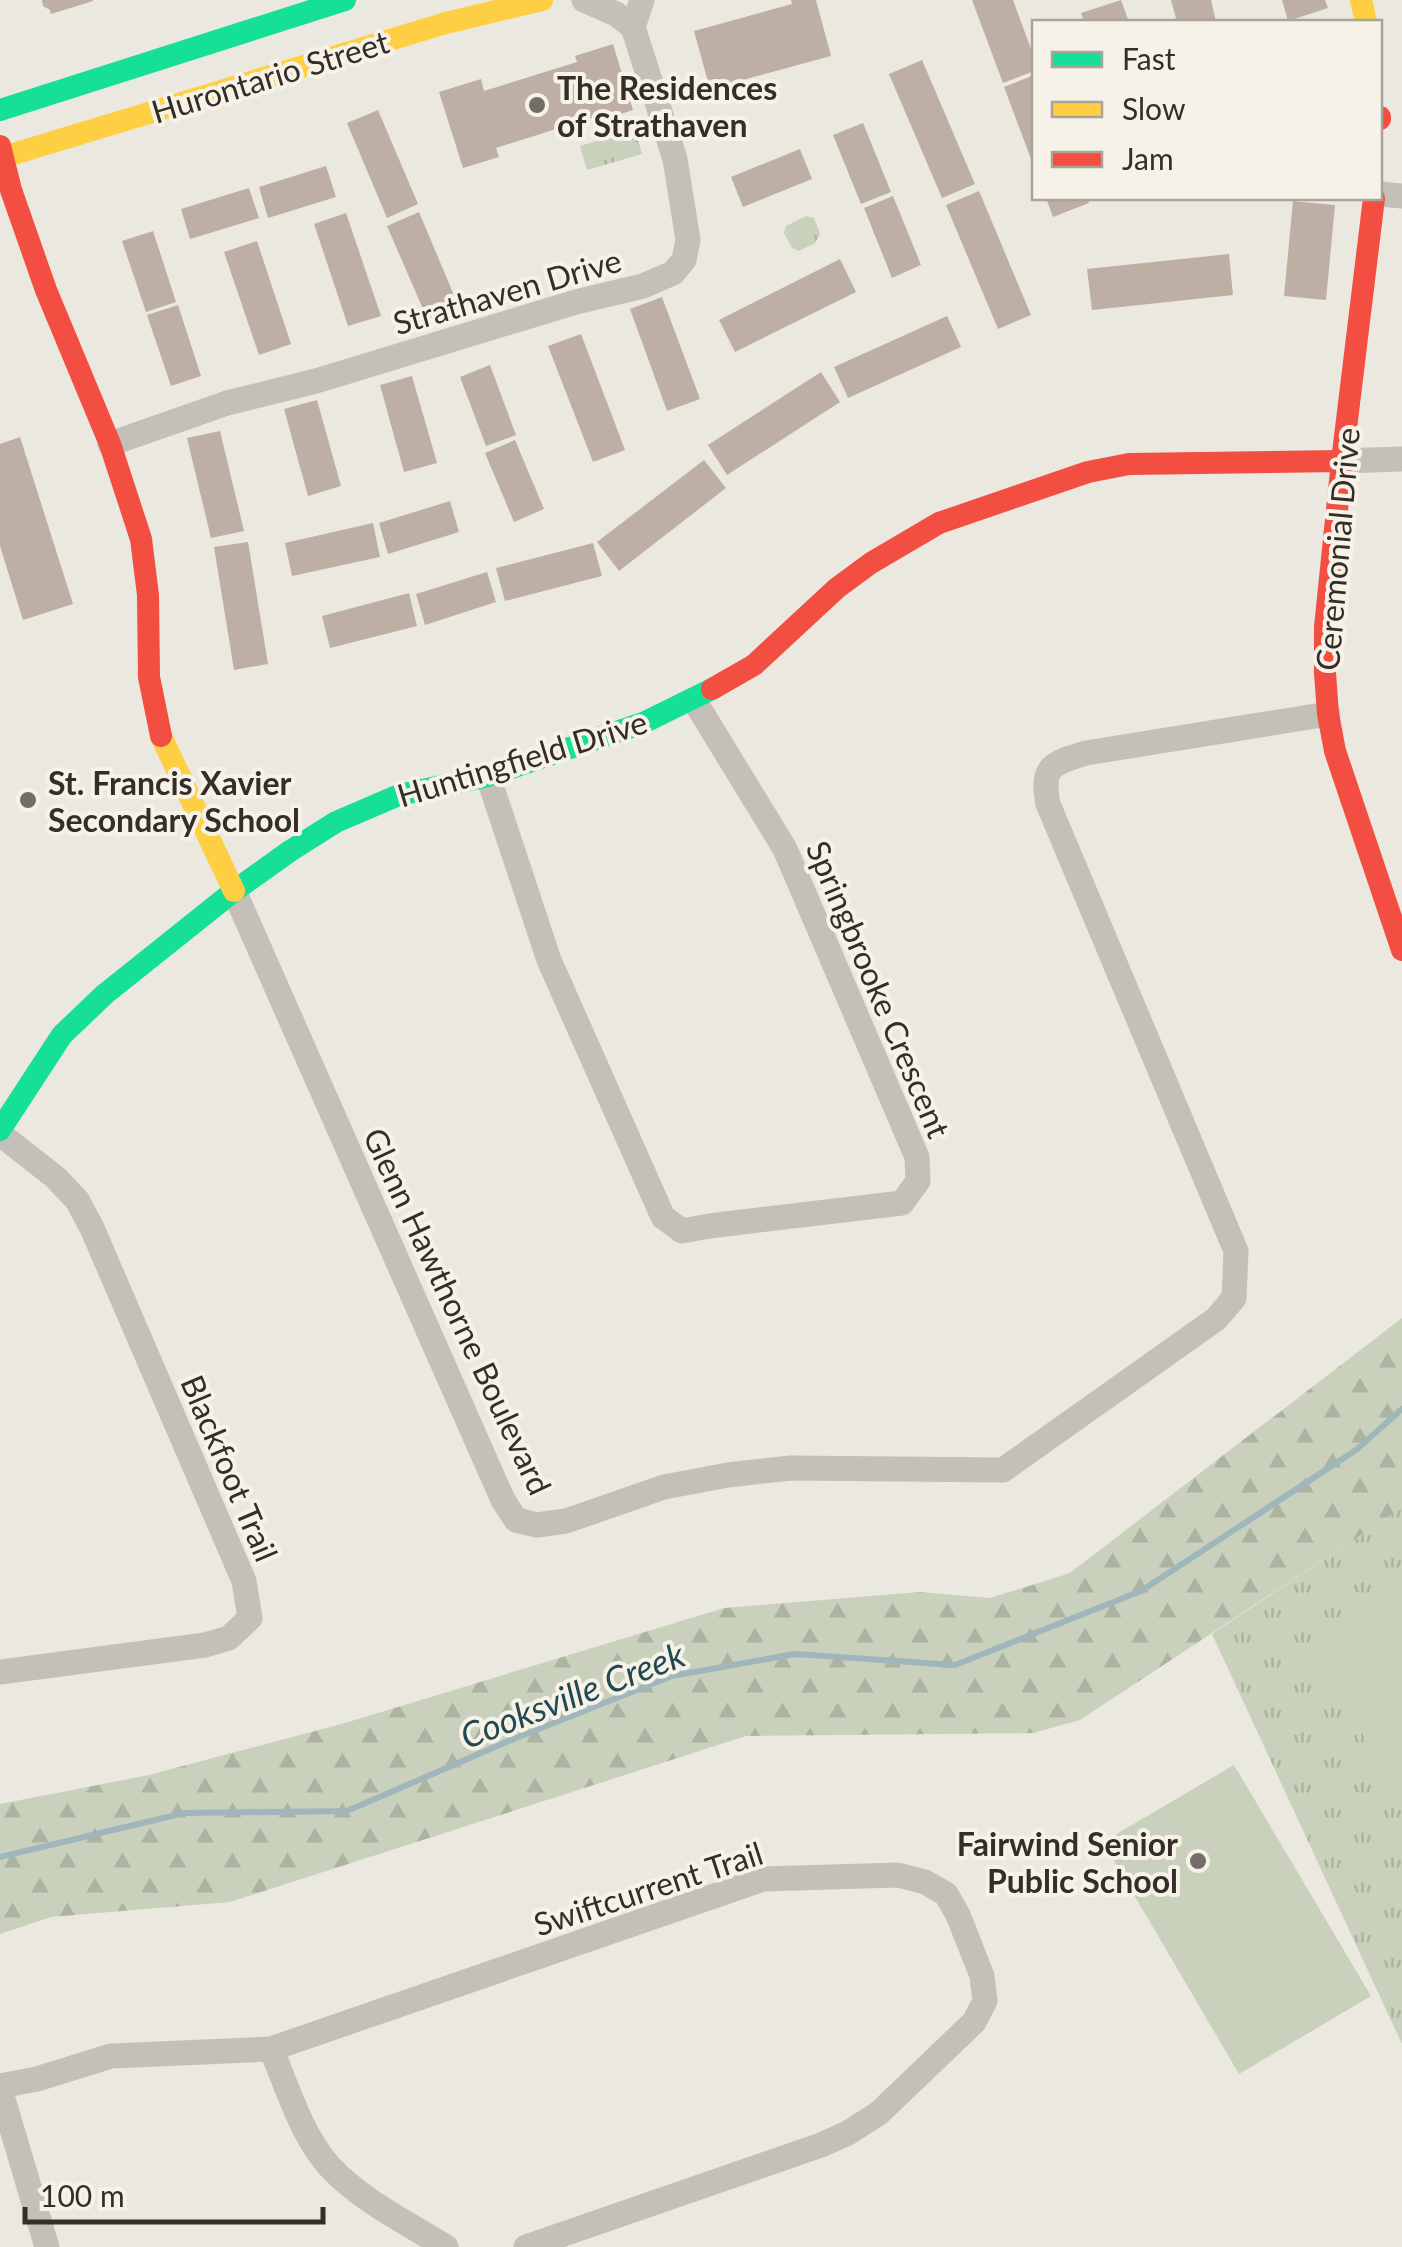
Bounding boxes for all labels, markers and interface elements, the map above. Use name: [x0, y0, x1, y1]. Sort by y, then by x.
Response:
legend: [1032, 20, 1382, 200]
street label: Hurontario Street: [147, 21, 394, 131]
text: Fast: [1122, 40, 1176, 76]
place label: The Residences of Strathaven: [557, 68, 777, 144]
text: Slow: [1122, 90, 1186, 126]
marker: The Residences of Strathaven: [526, 94, 548, 116]
text: Jam: [1122, 140, 1174, 176]
street label: Strathaven Drive: [388, 240, 626, 342]
street label: Ceremonial Drive: [1307, 426, 1367, 672]
street label: Huntingfield Drive: [392, 701, 652, 815]
place label: St. Francis Xavier Secondary School: [48, 763, 300, 839]
marker: St. Francis Xavier Secondary School: [17, 789, 39, 811]
street label: Springbrooke Crescent: [799, 835, 959, 1144]
street label: Glenn Hawthorne Boulevard: [356, 1121, 560, 1501]
street label: Blackfoot Trail: [173, 1369, 287, 1567]
water label: Cooksville Creek: [454, 1632, 690, 1756]
place label: Fairwind Senior Public School: [957, 1824, 1178, 1900]
street label: Swiftcurrent Trail: [529, 1833, 767, 1943]
marker: Fairwind Senior Public School: [1187, 1850, 1209, 1872]
scale bar: [25, 2162, 322, 2224]
text: 100 m: [40, 2177, 125, 2213]

